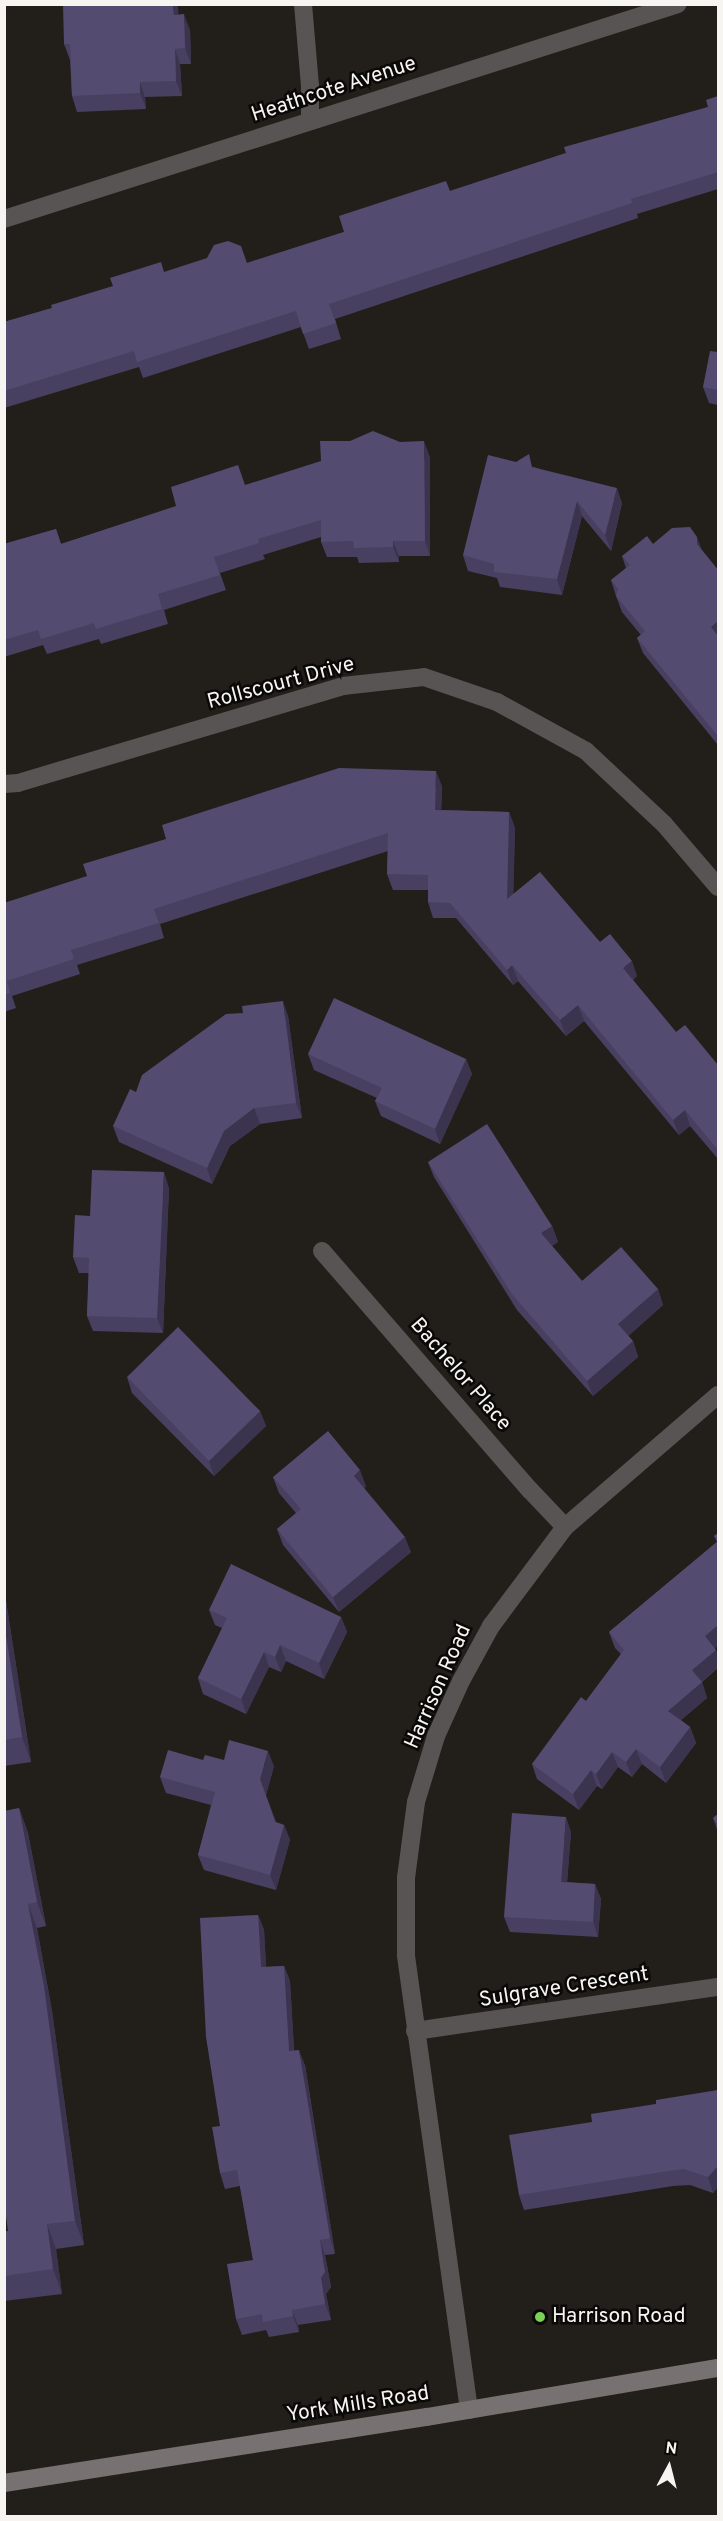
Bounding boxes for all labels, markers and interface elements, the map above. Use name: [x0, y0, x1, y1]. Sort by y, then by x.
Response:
street label: Heathcote Avenue: [248, 51, 420, 129]
street label: Rollscourt Drive: [205, 652, 357, 716]
street label: Bachelor Place: [404, 1313, 516, 1437]
street label: Harrison Road: [400, 1621, 478, 1753]
street label: Sulgrave Crescent: [478, 1962, 650, 2014]
place label: Harrison Road: [552, 2304, 685, 2330]
marker: Harrison Road: [533, 2310, 547, 2324]
street label: York Mills Road: [285, 2381, 431, 2429]
north arrow: [639, 2437, 699, 2497]
text: N: [664, 2439, 678, 2460]

